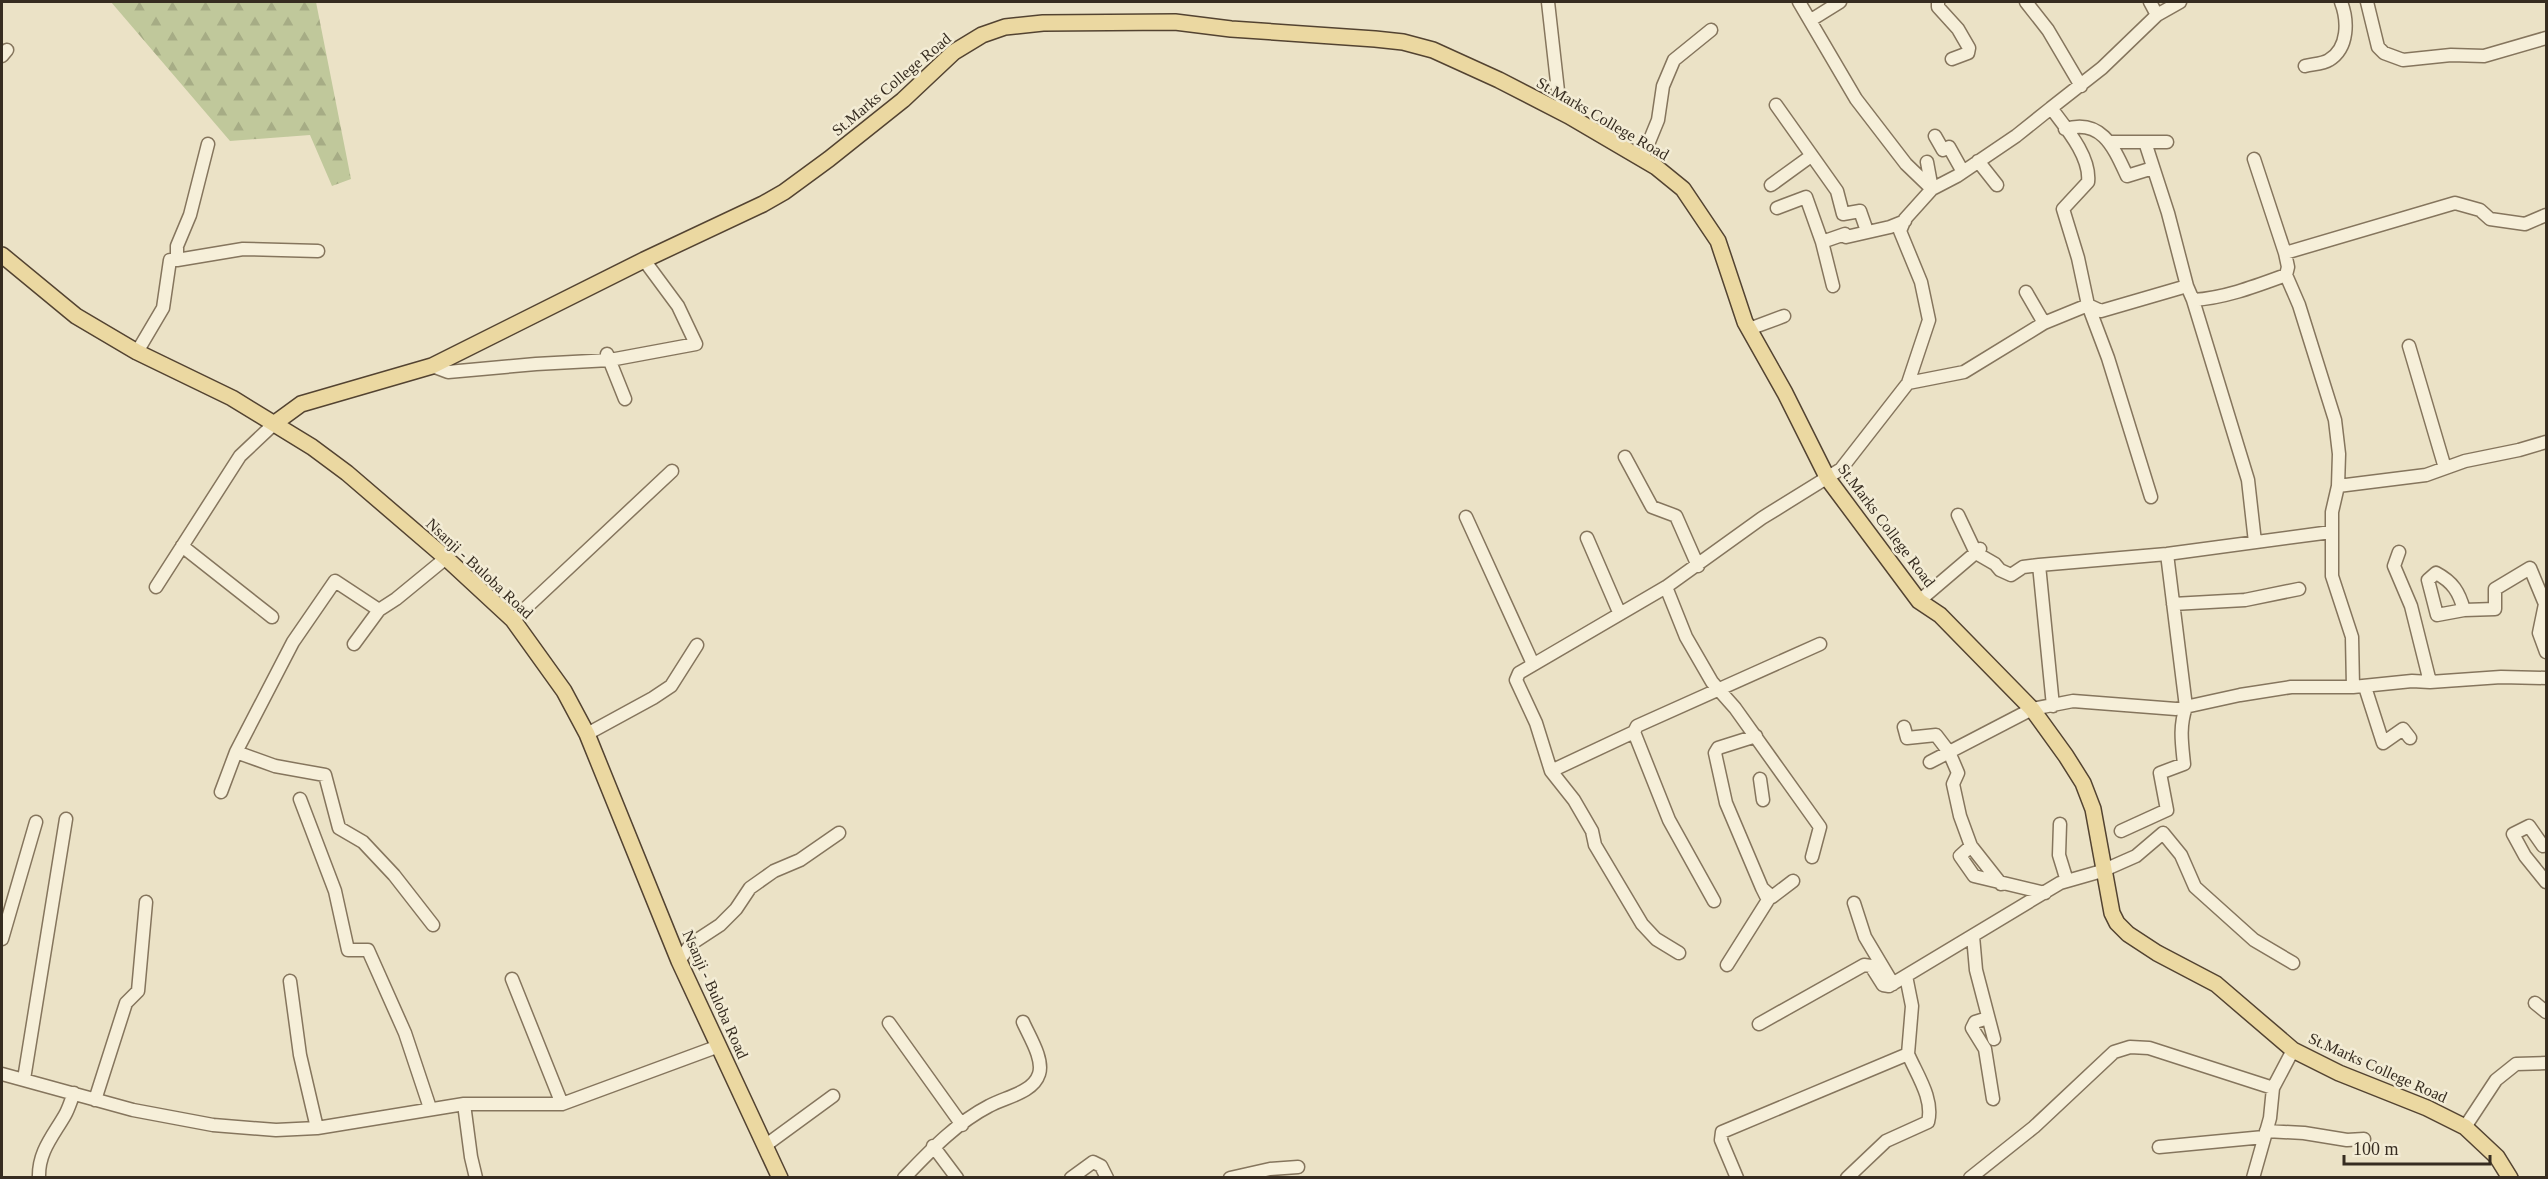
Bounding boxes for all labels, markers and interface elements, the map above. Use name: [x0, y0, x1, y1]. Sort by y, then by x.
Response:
street label: St.Marks College Road: [828, 30, 955, 140]
street label: St.Marks College Road: [1533, 74, 1672, 164]
street label: St.Marks College Road: [1834, 460, 1938, 591]
street label: Nsanji - Buloba Road: [422, 515, 536, 623]
street label: Nsanji - Buloba Road: [679, 927, 752, 1062]
street label: St.Marks College Road: [2306, 1029, 2450, 1107]
scale bar: [2344, 1128, 2490, 1166]
text: 100 m: [2353, 1139, 2399, 1159]

